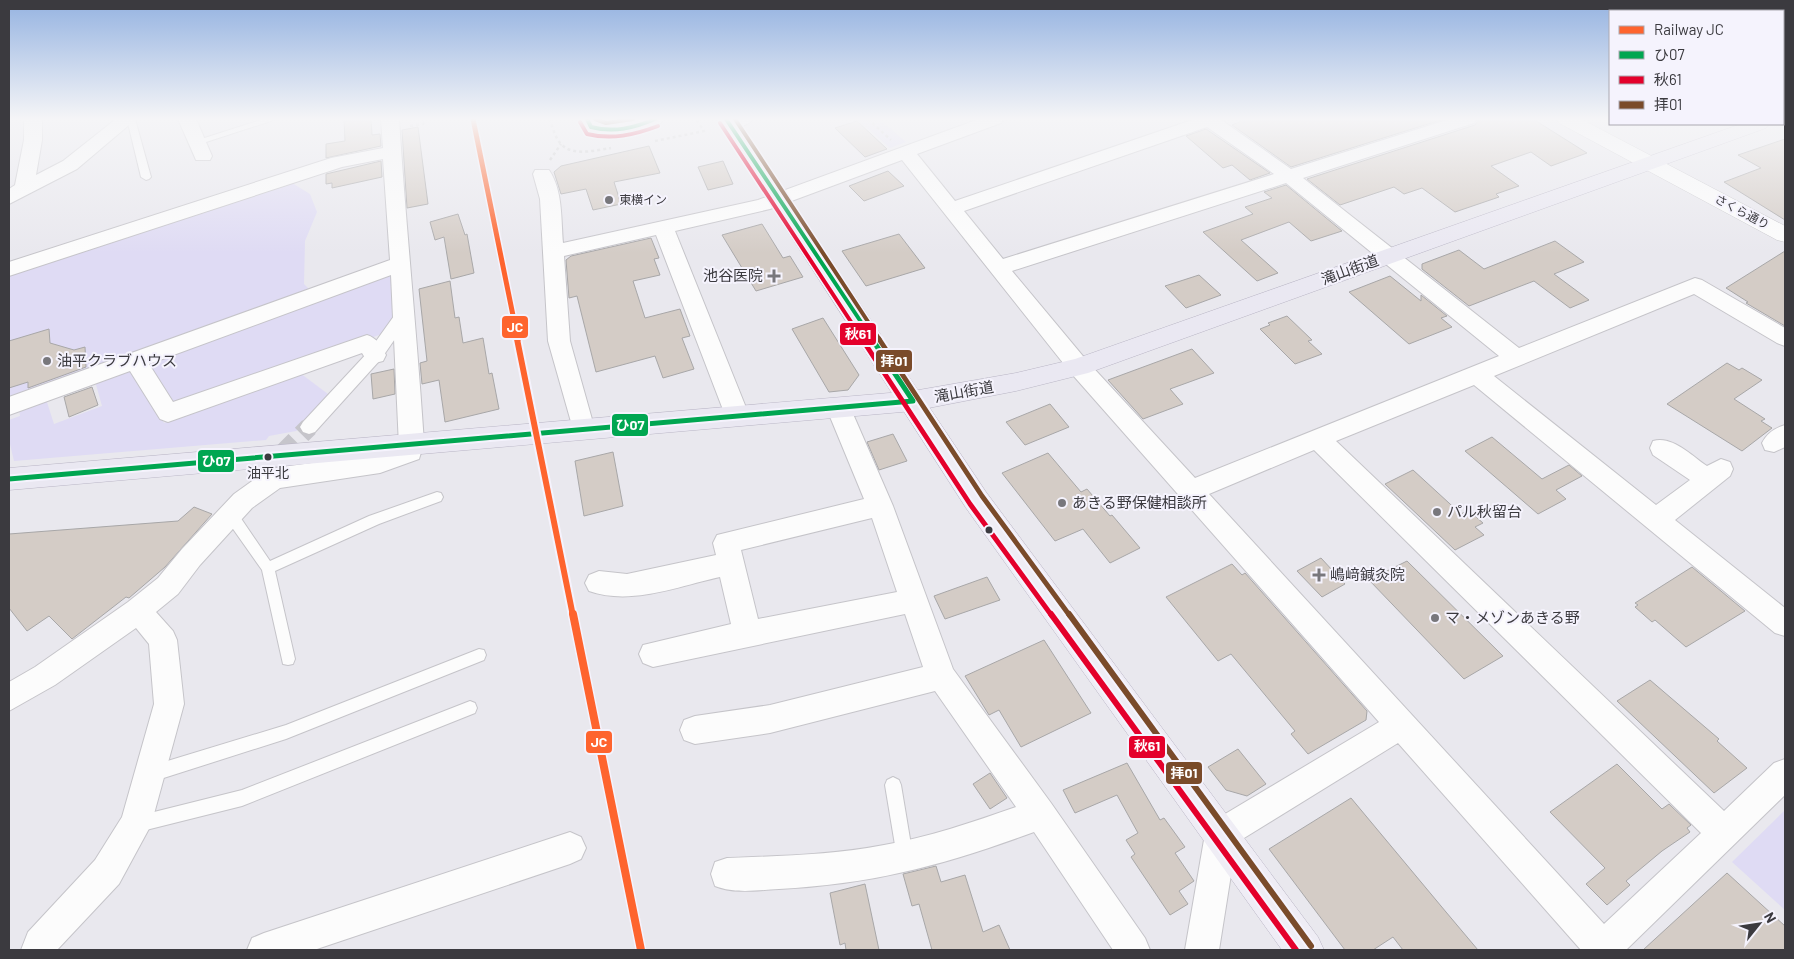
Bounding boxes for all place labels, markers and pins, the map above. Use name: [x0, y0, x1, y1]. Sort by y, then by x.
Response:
place label: 東横イン: [619, 192, 667, 206]
marker: 東横イン: [603, 194, 615, 206]
place label: 池谷医院: [703, 266, 763, 284]
marker: 池谷医院: [767, 269, 781, 283]
place label: 油平クラブハウス: [57, 351, 177, 369]
marker: 油平クラブハウス: [41, 355, 53, 367]
marker: 油平北: [263, 452, 273, 462]
place label: 油平北: [247, 464, 289, 481]
place label: あきる野保健相談所: [1072, 493, 1207, 511]
marker: あきる野保健相談所: [1056, 497, 1068, 509]
place label: パル秋留台: [1447, 502, 1522, 520]
marker: パル秋留台: [1431, 506, 1443, 518]
unlabelled marker: [984, 525, 994, 535]
place label: 嶋﨑鍼灸院: [1330, 565, 1405, 583]
marker: 嶋﨑鍼灸院: [1312, 568, 1326, 582]
place label: マ・メゾンあきる野: [1445, 608, 1580, 626]
marker: マ・メゾンあきる野: [1429, 612, 1441, 624]

